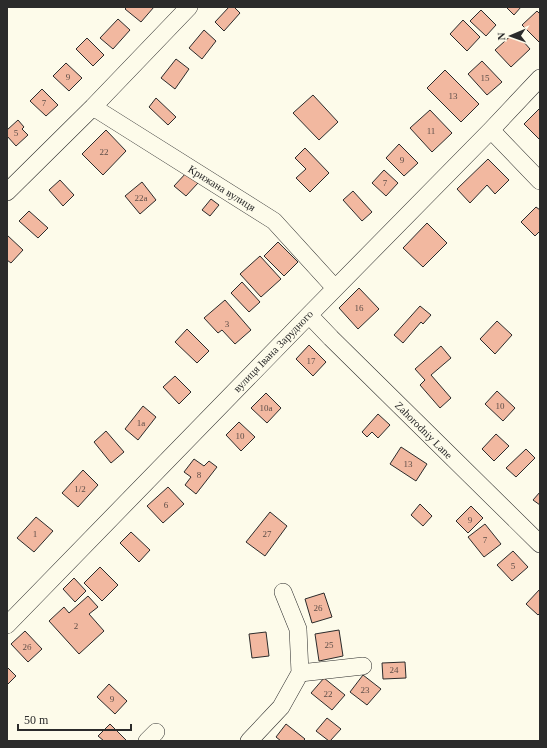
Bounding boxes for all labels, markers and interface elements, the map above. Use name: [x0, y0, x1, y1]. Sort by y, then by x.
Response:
north arrow: [491, 16, 531, 56]
text: N: [495, 32, 507, 41]
house number: 9: [66, 72, 71, 82]
house number: 15: [481, 73, 490, 83]
house number: 13: [449, 91, 458, 101]
house number: 7: [42, 98, 47, 108]
house number: 11: [427, 126, 435, 136]
house number: 5: [14, 128, 19, 138]
house number: 22: [100, 147, 109, 157]
house number: 9: [400, 155, 405, 165]
street label: Крижана вулиця: [186, 163, 258, 213]
house number: 7: [383, 178, 388, 188]
house number: 22а: [135, 193, 148, 203]
house number: 16: [355, 303, 364, 313]
street label: вулиця Івана Зарудного: [231, 307, 316, 394]
house number: 3: [225, 319, 230, 329]
house number: 17: [307, 356, 316, 366]
street label: Zahorodniy Lane: [393, 399, 455, 461]
house number: 10: [496, 401, 505, 411]
house number: 10а: [260, 403, 273, 413]
house number: 1а: [137, 418, 145, 428]
house number: 10: [236, 431, 245, 441]
house number: 13: [404, 459, 413, 469]
house number: 8: [197, 470, 202, 480]
house number: 1/2: [74, 484, 86, 494]
house number: 6: [164, 500, 169, 510]
house number: 9: [468, 515, 473, 525]
house number: 1: [33, 529, 37, 539]
house number: 27: [263, 529, 272, 539]
house number: 7: [483, 535, 488, 545]
house number: 5: [511, 561, 516, 571]
house number: 26: [314, 603, 323, 613]
house number: 2: [74, 621, 78, 631]
house number: 25: [325, 640, 334, 650]
house number: 2б: [22, 642, 32, 652]
house number: 24: [390, 665, 399, 675]
house number: 23: [361, 685, 370, 695]
house number: 22: [324, 689, 333, 699]
house number: 9: [110, 694, 115, 704]
scale bar: [18, 706, 131, 732]
text: 50 m: [24, 713, 49, 727]

